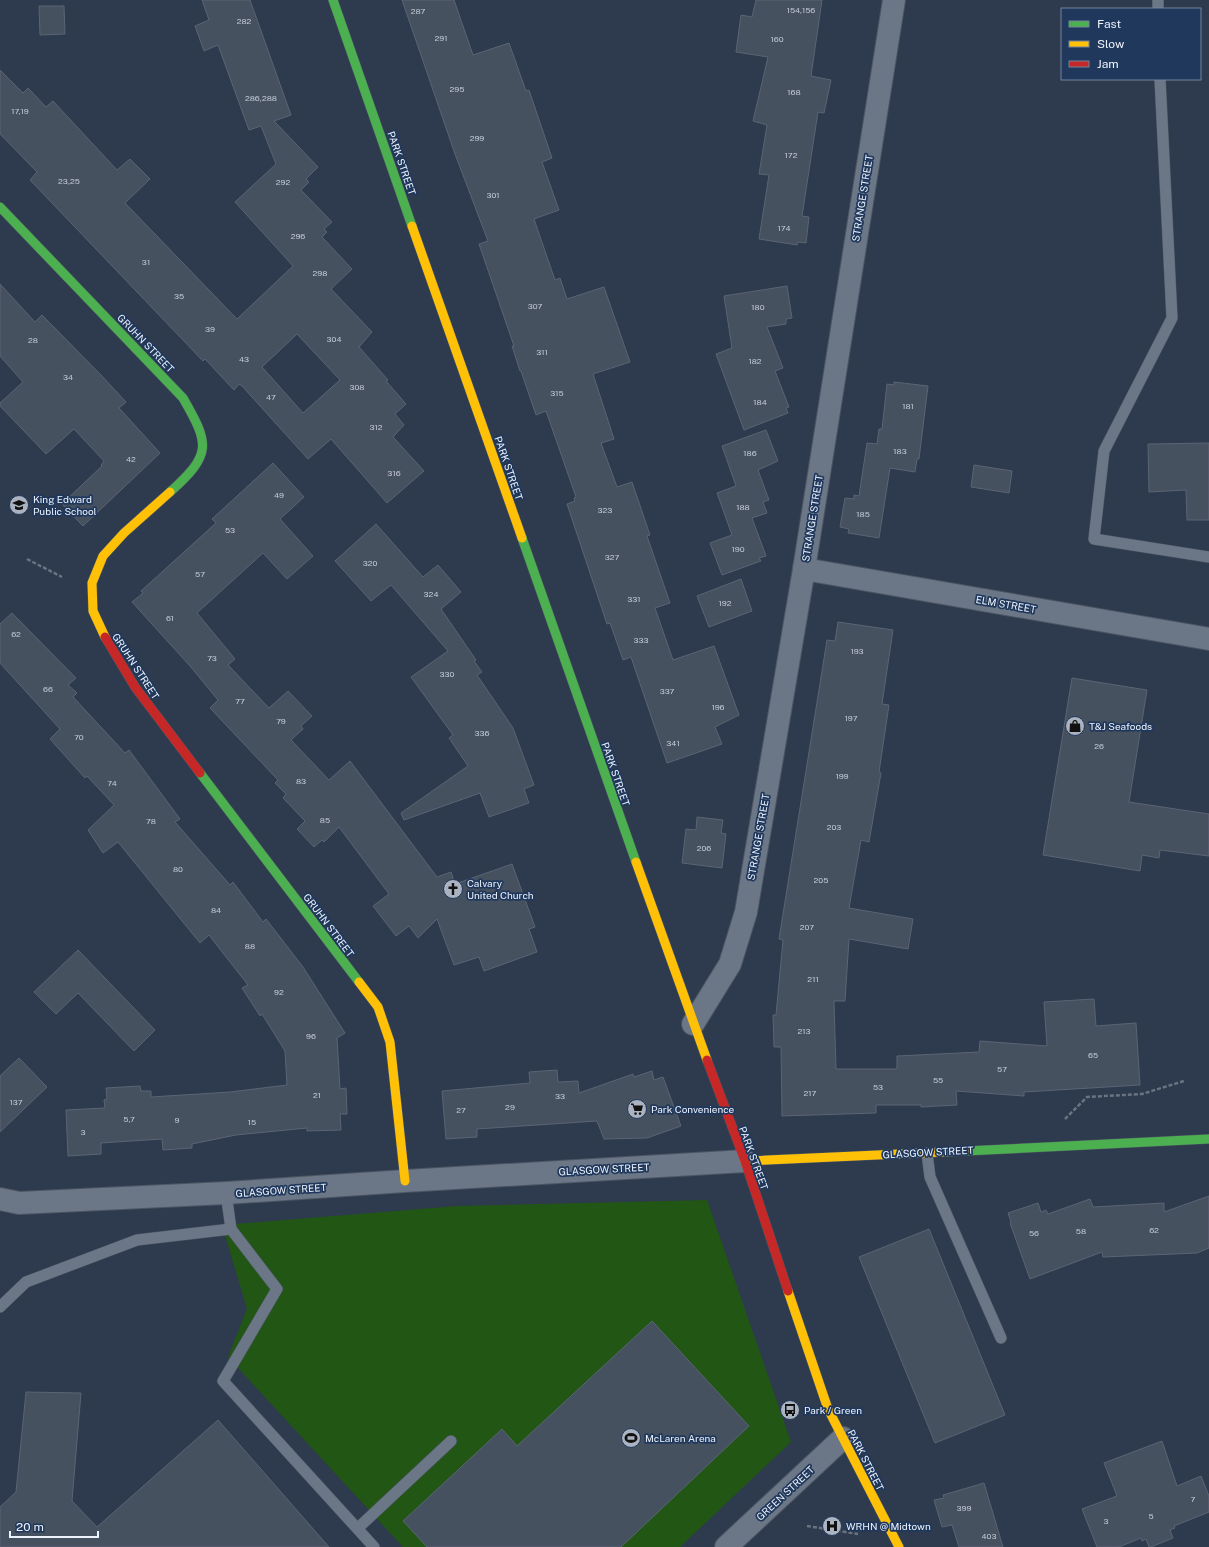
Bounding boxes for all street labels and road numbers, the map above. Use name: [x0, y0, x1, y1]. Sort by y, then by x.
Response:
street label: PARK STREET: [385, 130, 419, 197]
street label: STRANGE STREET: [849, 154, 875, 242]
street label: GRUHN STREET: [115, 311, 177, 375]
street label: PARK STREET: [492, 435, 526, 502]
street label: STRANGE STREET: [799, 474, 825, 562]
street label: ELM STREET: [975, 593, 1037, 615]
street label: GRUHN STREET: [110, 631, 162, 701]
street label: PARK STREET: [599, 741, 633, 808]
street label: STRANGE STREET: [744, 793, 772, 881]
street label: GRUHN STREET: [301, 891, 357, 959]
street label: PARK STREET: [737, 1125, 771, 1191]
street label: GLASGOW STREET: [882, 1144, 974, 1160]
street label: GLASGOW STREET: [558, 1161, 650, 1177]
street label: GLASGOW STREET: [235, 1181, 327, 1199]
street label: PARK STREET: [846, 1428, 887, 1492]
street label: GREEN STREET: [754, 1463, 816, 1523]

